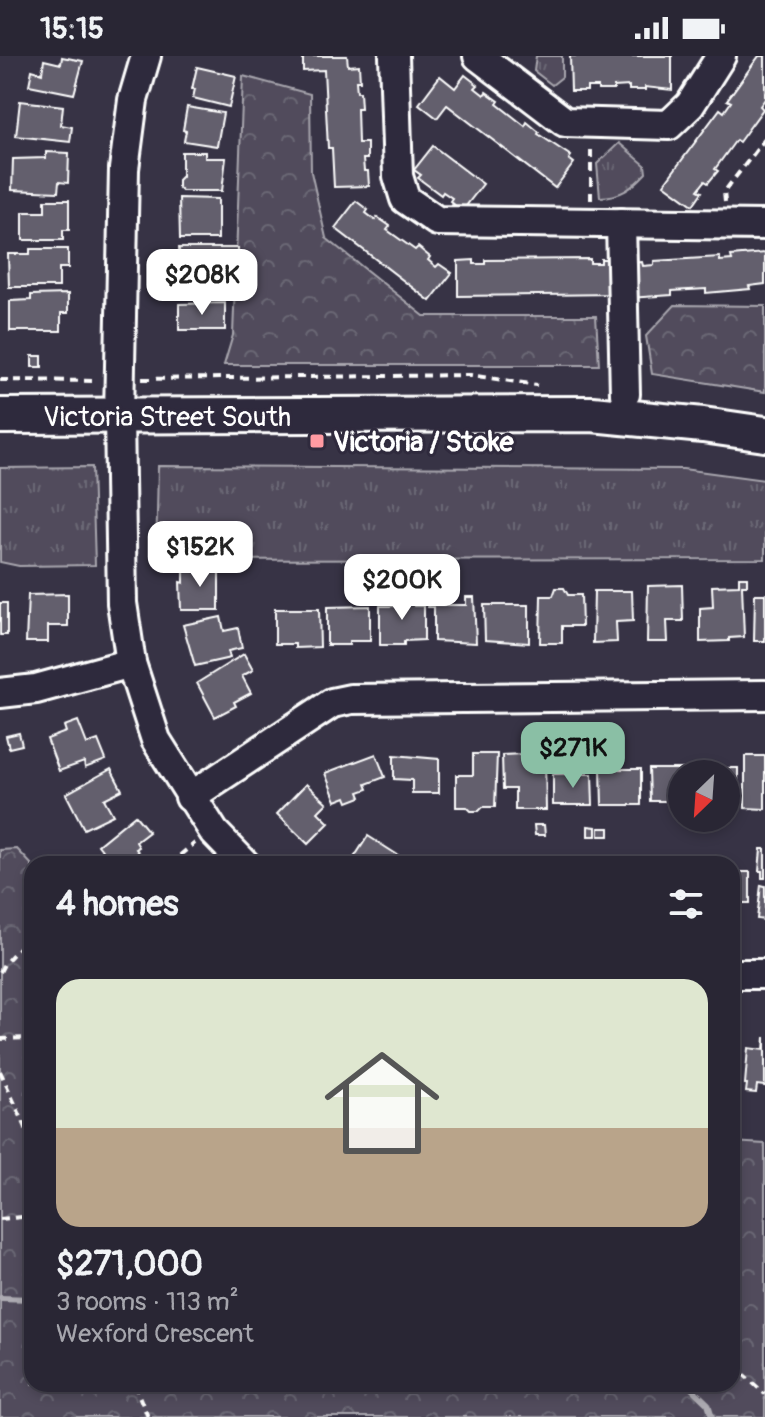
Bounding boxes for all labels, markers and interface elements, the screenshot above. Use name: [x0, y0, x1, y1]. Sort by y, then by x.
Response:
text: 15:15: [40, 10, 104, 47]
pin: $208K: [146, 249, 258, 317]
text: $208K: [164, 259, 240, 291]
street label: Victoria Street South: [43, 400, 291, 435]
place label: Victoria / Stoke: [333, 425, 515, 460]
marker: Victoria / Stoke: [308, 432, 326, 450]
pin: $152K: [144, 521, 256, 589]
text: $152K: [166, 531, 234, 563]
pin: $200K: [346, 554, 458, 622]
text: $200K: [362, 564, 442, 596]
pin: $271K: [517, 722, 629, 790]
text: $271K: [539, 732, 607, 764]
north arrow: [668, 760, 740, 832]
map controls: [668, 760, 740, 832]
icon: filters: [664, 882, 708, 926]
text: 4 homes: [56, 883, 178, 926]
icon: home: [310, 1031, 454, 1175]
text: $271,000: [56, 1243, 203, 1286]
text: 3 rooms · 113 m²: [56, 1286, 239, 1318]
text: Wexford Crescent: [56, 1318, 254, 1350]

